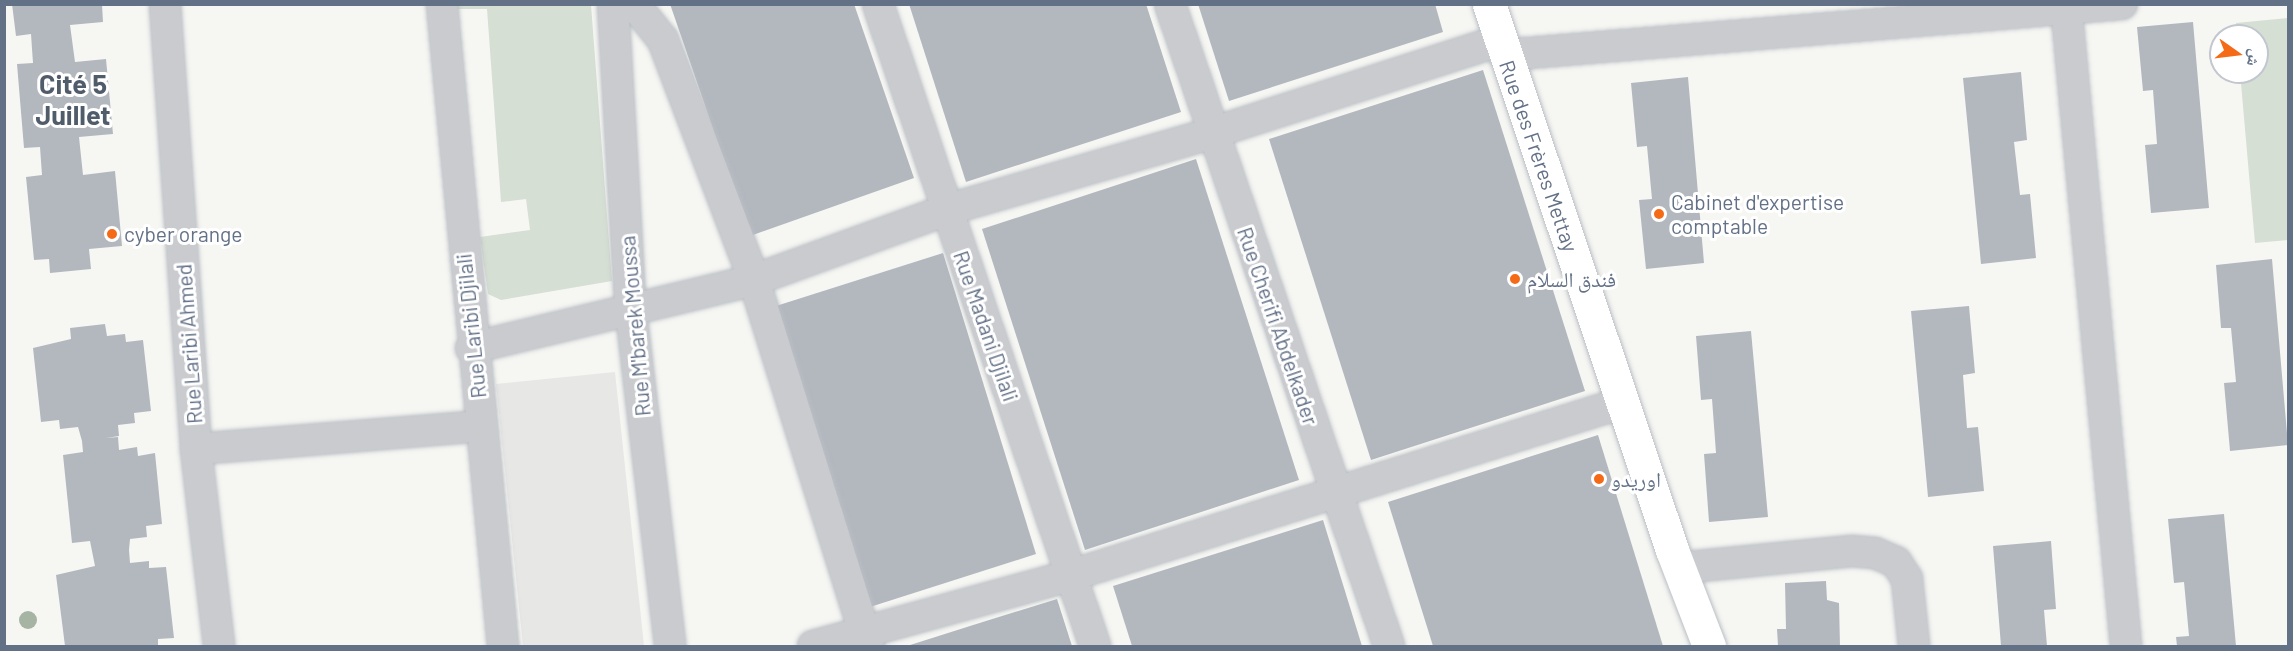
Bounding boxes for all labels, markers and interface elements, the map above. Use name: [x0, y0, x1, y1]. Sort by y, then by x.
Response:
north arrow: [2209, 24, 2269, 84]
text: ش: [2244, 47, 2266, 69]
street label: Rue des Frères Mettay: [1494, 57, 1584, 255]
district label: Cité 5 Juillet: [35, 67, 111, 130]
place label: Cabinet d'expertise comptable: [1671, 189, 1844, 239]
marker: Cabinet d'expertise comptable: [1652, 207, 1666, 221]
place label: cyber orange: [124, 221, 242, 247]
street label: Rue Cherifi Abdelkader: [1232, 224, 1324, 428]
marker: cyber orange: [105, 227, 119, 241]
street label: Rue M'barek Moussa: [615, 235, 655, 417]
street label: Rue Madani Djilali: [948, 247, 1024, 405]
street label: Rue Laribi Djilali: [451, 252, 491, 400]
street label: Rue Laribi Ahmed: [171, 263, 207, 425]
place label: فندق السلام: [1527, 266, 1616, 292]
marker: فندق السلام: [1508, 272, 1522, 286]
place label: اوريدو: [1611, 466, 1661, 492]
marker: اوريدو: [1592, 472, 1606, 486]

